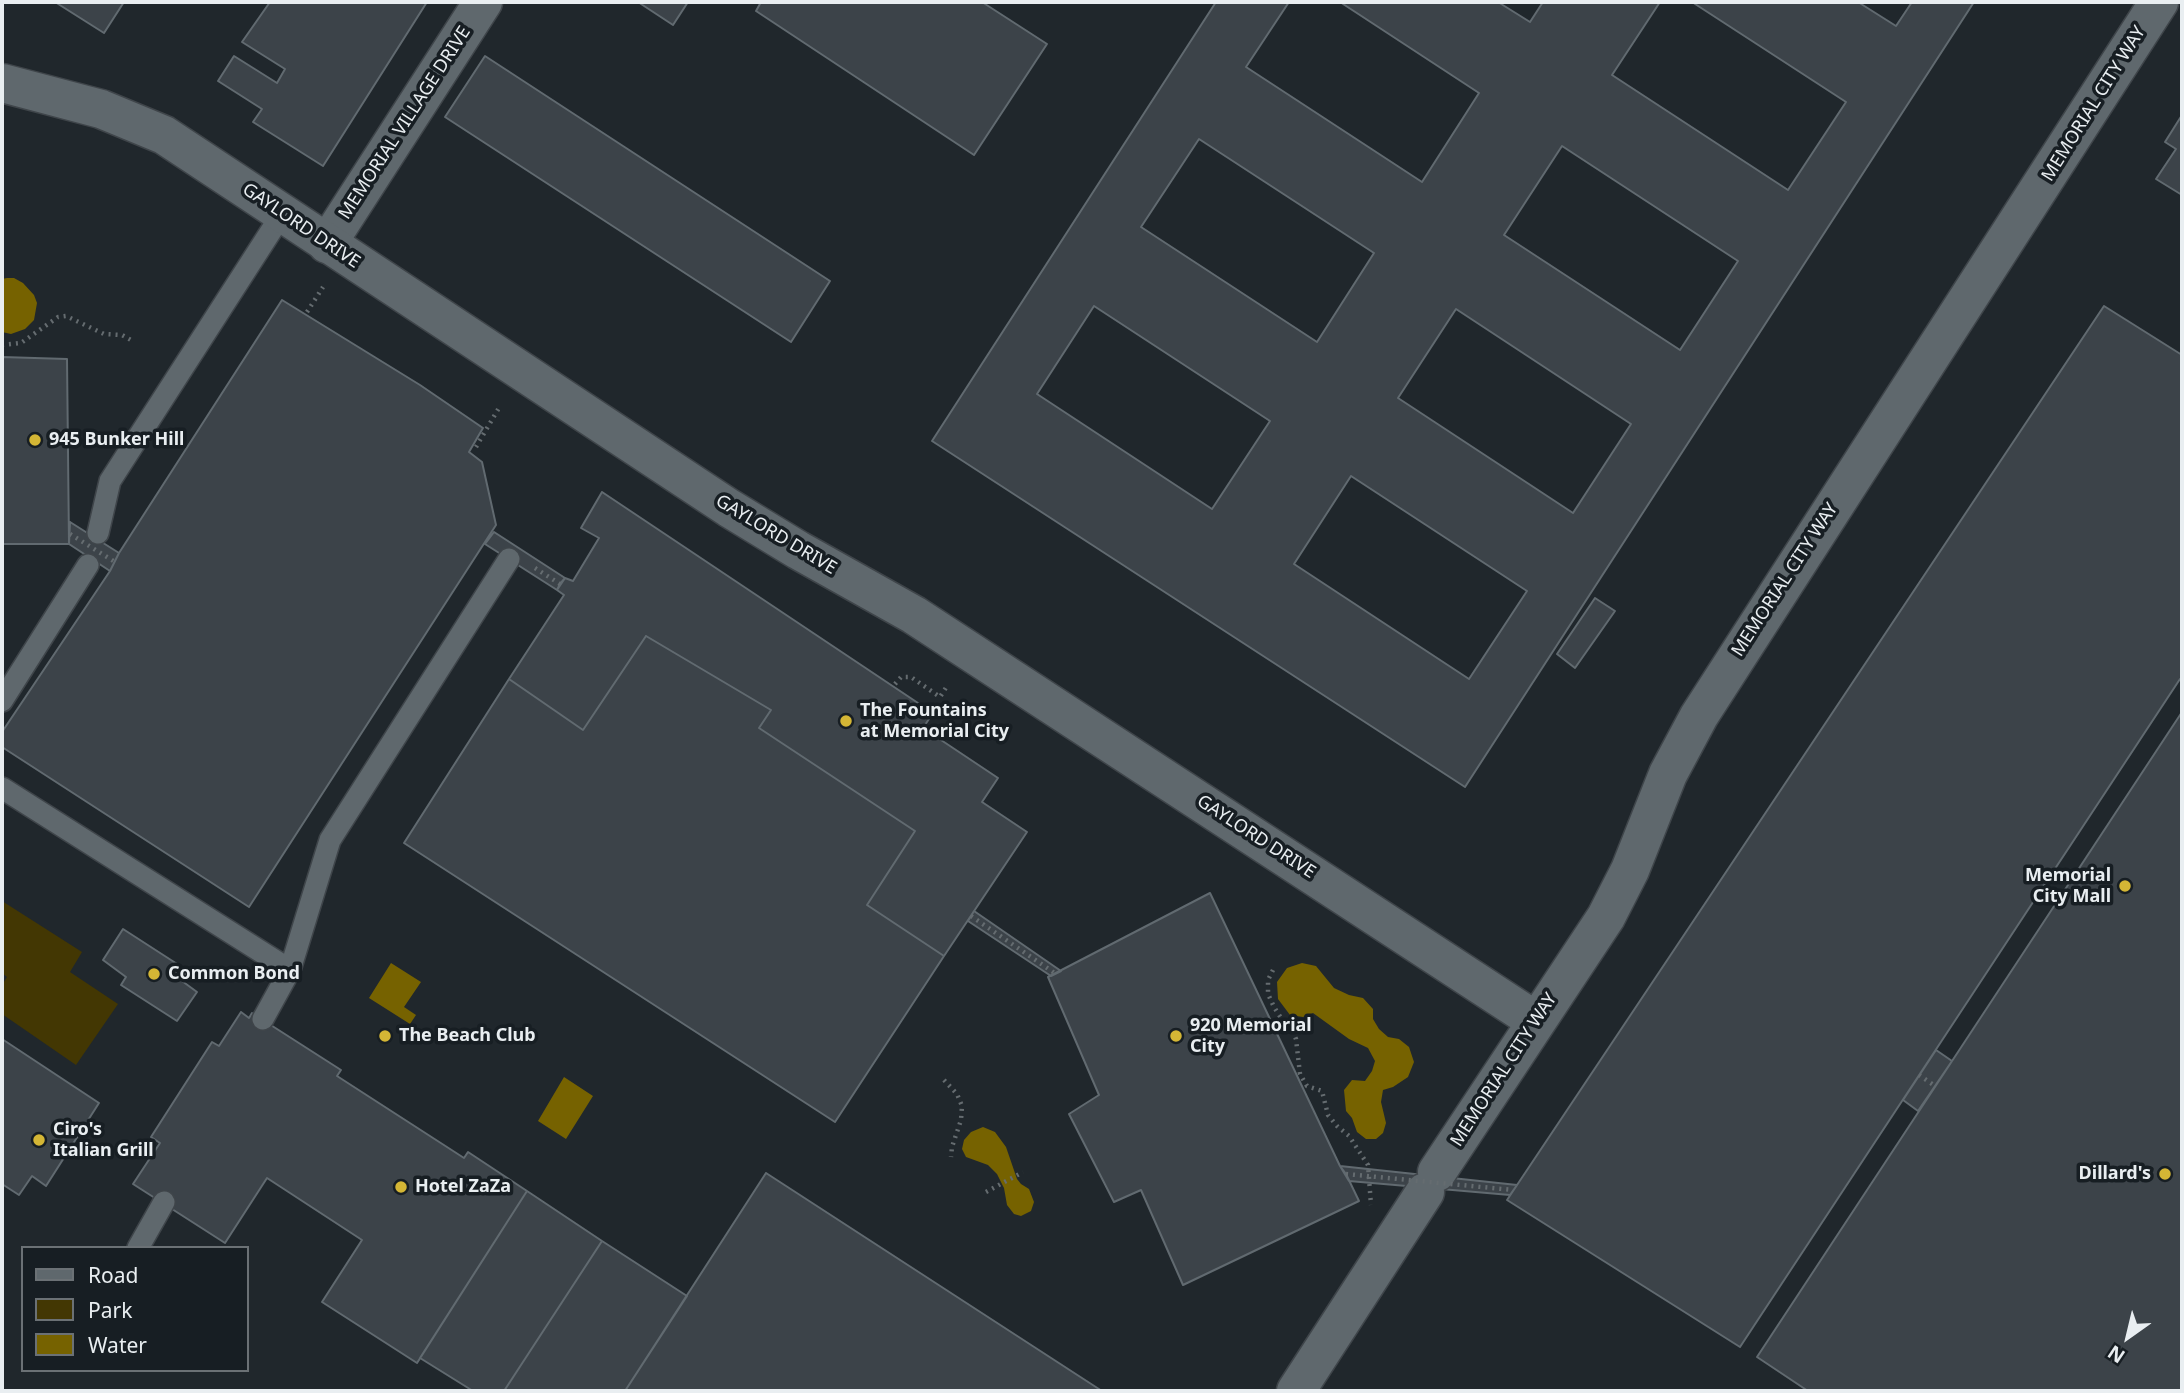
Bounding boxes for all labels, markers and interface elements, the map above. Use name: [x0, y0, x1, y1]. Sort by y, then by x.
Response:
street label: MEMORIAL VILLAGE DRIVE: [335, 23, 475, 223]
street label: MEMORIAL CITY WAY: [2038, 23, 2150, 185]
street label: GAYLORD DRIVE: [238, 179, 364, 273]
place label: 945 Bunker Hill: [49, 429, 184, 451]
marker: 945 Bunker Hill: [27, 432, 43, 448]
street label: GAYLORD DRIVE: [712, 490, 840, 580]
street label: MEMORIAL CITY WAY: [1727, 499, 1843, 661]
place label: The Fountains at Memorial City: [860, 700, 1009, 742]
marker: The Fountains at Memorial City: [838, 713, 854, 729]
street label: GAYLORD DRIVE: [1193, 791, 1319, 883]
place label: Memorial City Mall: [2025, 865, 2111, 908]
marker: Memorial City Mall: [2117, 878, 2133, 894]
place label: Common Bond: [168, 963, 300, 985]
marker: Common Bond: [146, 966, 162, 982]
street label: MEMORIAL CITY WAY: [1446, 989, 1562, 1151]
place label: 920 Memorial City: [1190, 1015, 1312, 1058]
place label: The Beach Club: [399, 1025, 536, 1047]
marker: The Beach Club: [377, 1028, 393, 1044]
marker: 920 Memorial City: [1168, 1028, 1184, 1044]
place label: Ciro's Italian Grill: [53, 1119, 154, 1162]
marker: Ciro's Italian Grill: [31, 1132, 47, 1148]
place label: Dillard's: [2079, 1163, 2151, 1185]
marker: Dillard's: [2157, 1166, 2173, 1182]
place label: Hotel ZaZa: [415, 1176, 511, 1198]
marker: Hotel ZaZa: [393, 1179, 409, 1195]
legend: [21, 1246, 248, 1372]
text: Road: [88, 1261, 138, 1289]
text: Park: [88, 1296, 132, 1324]
north arrow: [2093, 1302, 2163, 1372]
text: Water: [88, 1331, 147, 1359]
text: N: [2103, 1339, 2130, 1370]

